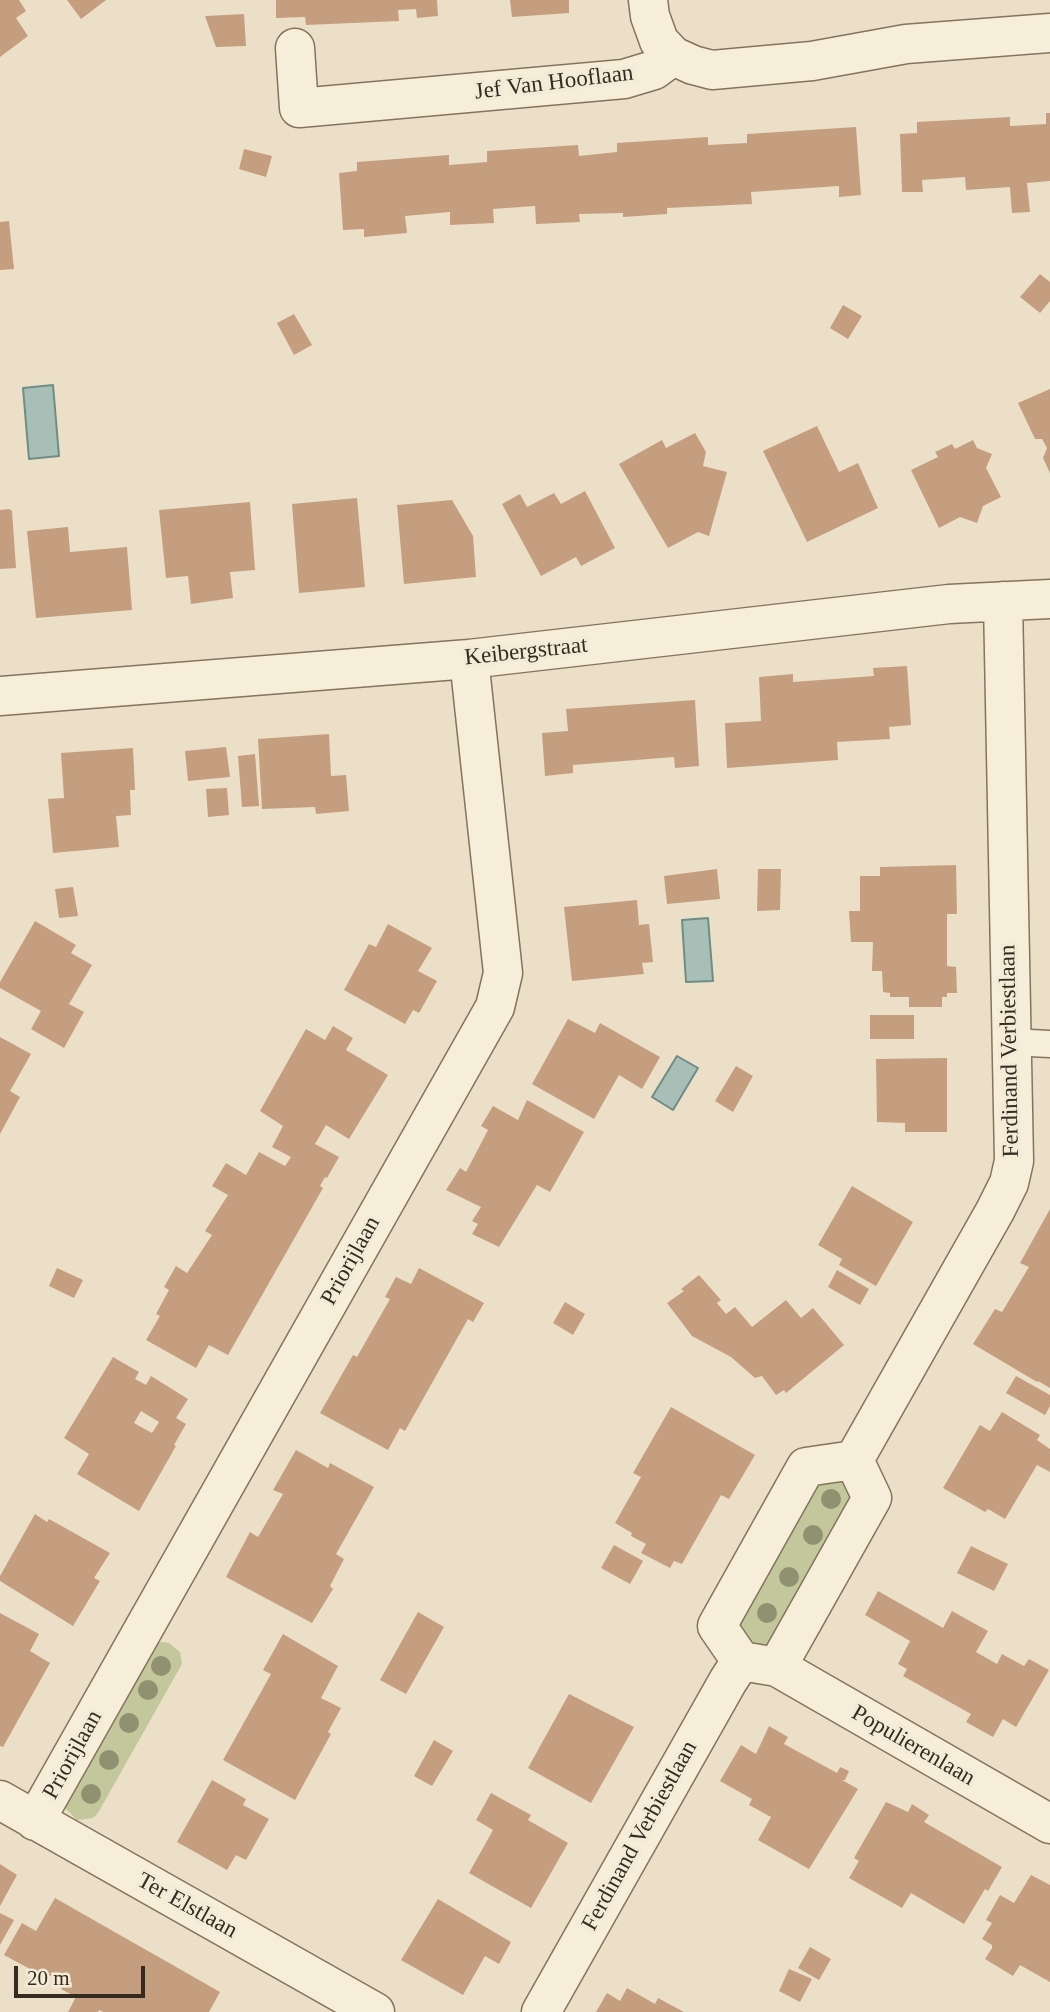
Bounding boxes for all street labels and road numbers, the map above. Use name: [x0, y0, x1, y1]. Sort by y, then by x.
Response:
street label: Jef Van Hooflaan: [473, 60, 635, 106]
street label: Keibergstraat: [463, 632, 589, 672]
street label: Ferdinand Verbiestlaan: [994, 944, 1026, 1158]
street label: Priorijlaan: [315, 1212, 387, 1310]
street label: Populierenlaan: [846, 1700, 980, 1792]
street label: Priorijlaan: [37, 1706, 109, 1804]
street label: Ferdinand Verbiestlaan: [576, 1736, 704, 1936]
street label: Ter Elstlaan: [132, 1867, 242, 1945]

